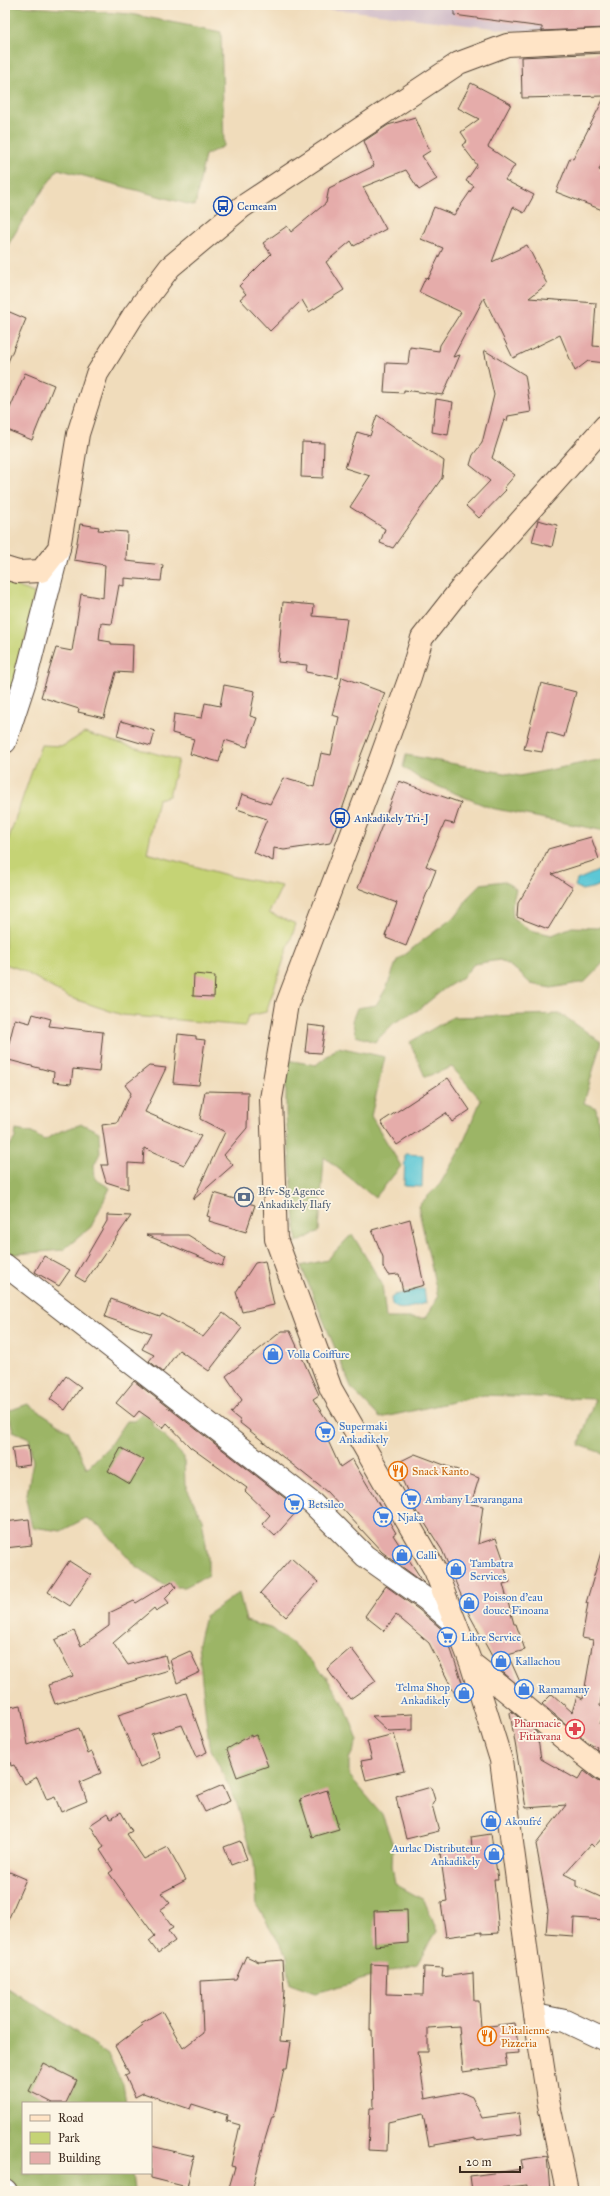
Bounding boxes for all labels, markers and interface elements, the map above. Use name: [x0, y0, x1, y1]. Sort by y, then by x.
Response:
bus stop icon: Cemeam: [212, 195, 234, 217]
place label: Cemeam: [237, 200, 278, 213]
bus stop icon: Ankadikely Tri-J: [329, 807, 351, 829]
place label: Ankadikely Tri-J: [353, 812, 430, 826]
place label: Bfv-Sg Agence Ankadikely Ilafy: [257, 1185, 332, 1211]
bank icon: Bfv-Sg Agence Ankadikely Ilafy: [233, 1186, 255, 1208]
shop icon: Volla Coiffure: [262, 1343, 284, 1365]
place label: Volla Coiffure: [286, 1348, 350, 1361]
place label: Supermaki Ankadikely: [338, 1420, 389, 1446]
supermarket icon: Supermaki Ankadikely: [314, 1421, 336, 1443]
restaurant icon: Snack Kanto: [387, 1460, 409, 1482]
place label: Snack Kanto: [412, 1465, 469, 1478]
supermarket icon: Ambany Lavarangana: [400, 1488, 422, 1510]
supermarket icon: Betsileo: [283, 1493, 305, 1515]
place label: Ambany Lavarangana: [424, 1493, 523, 1506]
place label: Betsileo: [308, 1498, 344, 1511]
supermarket icon: Njaka: [372, 1506, 394, 1528]
place label: Njaka: [397, 1511, 424, 1524]
shop icon: Calli: [391, 1544, 413, 1566]
place label: Calli: [416, 1549, 437, 1562]
place label: Tambatra Services: [470, 1557, 514, 1583]
shop icon: Tambatra Services: [445, 1558, 467, 1580]
place label: Poisson d'eau douce Finoana: [483, 1591, 549, 1617]
shop icon: Poisson d'eau douce Finoana: [458, 1592, 480, 1614]
supermarket icon: Libre Service: [436, 1626, 458, 1648]
place label: Libre Service: [461, 1631, 522, 1644]
shop icon: Kallachou: [490, 1650, 512, 1672]
place label: Kallachou: [515, 1655, 560, 1668]
shop icon: Ramamany: [513, 1678, 535, 1700]
place label: Telma Shop Ankadikely: [396, 1681, 451, 1707]
shop icon: Telma Shop Ankadikely: [453, 1682, 475, 1704]
place label: Ramamany: [538, 1683, 590, 1696]
place label: Pharmacie Fitiavana: [514, 1717, 561, 1743]
pharmacy icon: Pharmacie Fitiavana: [564, 1718, 586, 1740]
shop icon: Akoufré: [480, 1810, 502, 1832]
place label: Akoufré: [504, 1815, 542, 1828]
place label: Aurlac Distributeur Ankadikely: [391, 1842, 481, 1868]
shop icon: Aurlac Distributeur Ankadikely: [483, 1843, 505, 1865]
place label: L'italienne Pizzeria: [501, 2024, 550, 2050]
restaurant icon: L'italienne Pizzeria: [476, 2025, 498, 2047]
legend: [22, 2102, 152, 2174]
text: Road: [58, 2111, 84, 2125]
text: Park: [58, 2131, 80, 2145]
scale bar: [460, 2148, 520, 2174]
text: Building: [58, 2151, 101, 2166]
text: 20 m: [466, 2155, 492, 2169]

